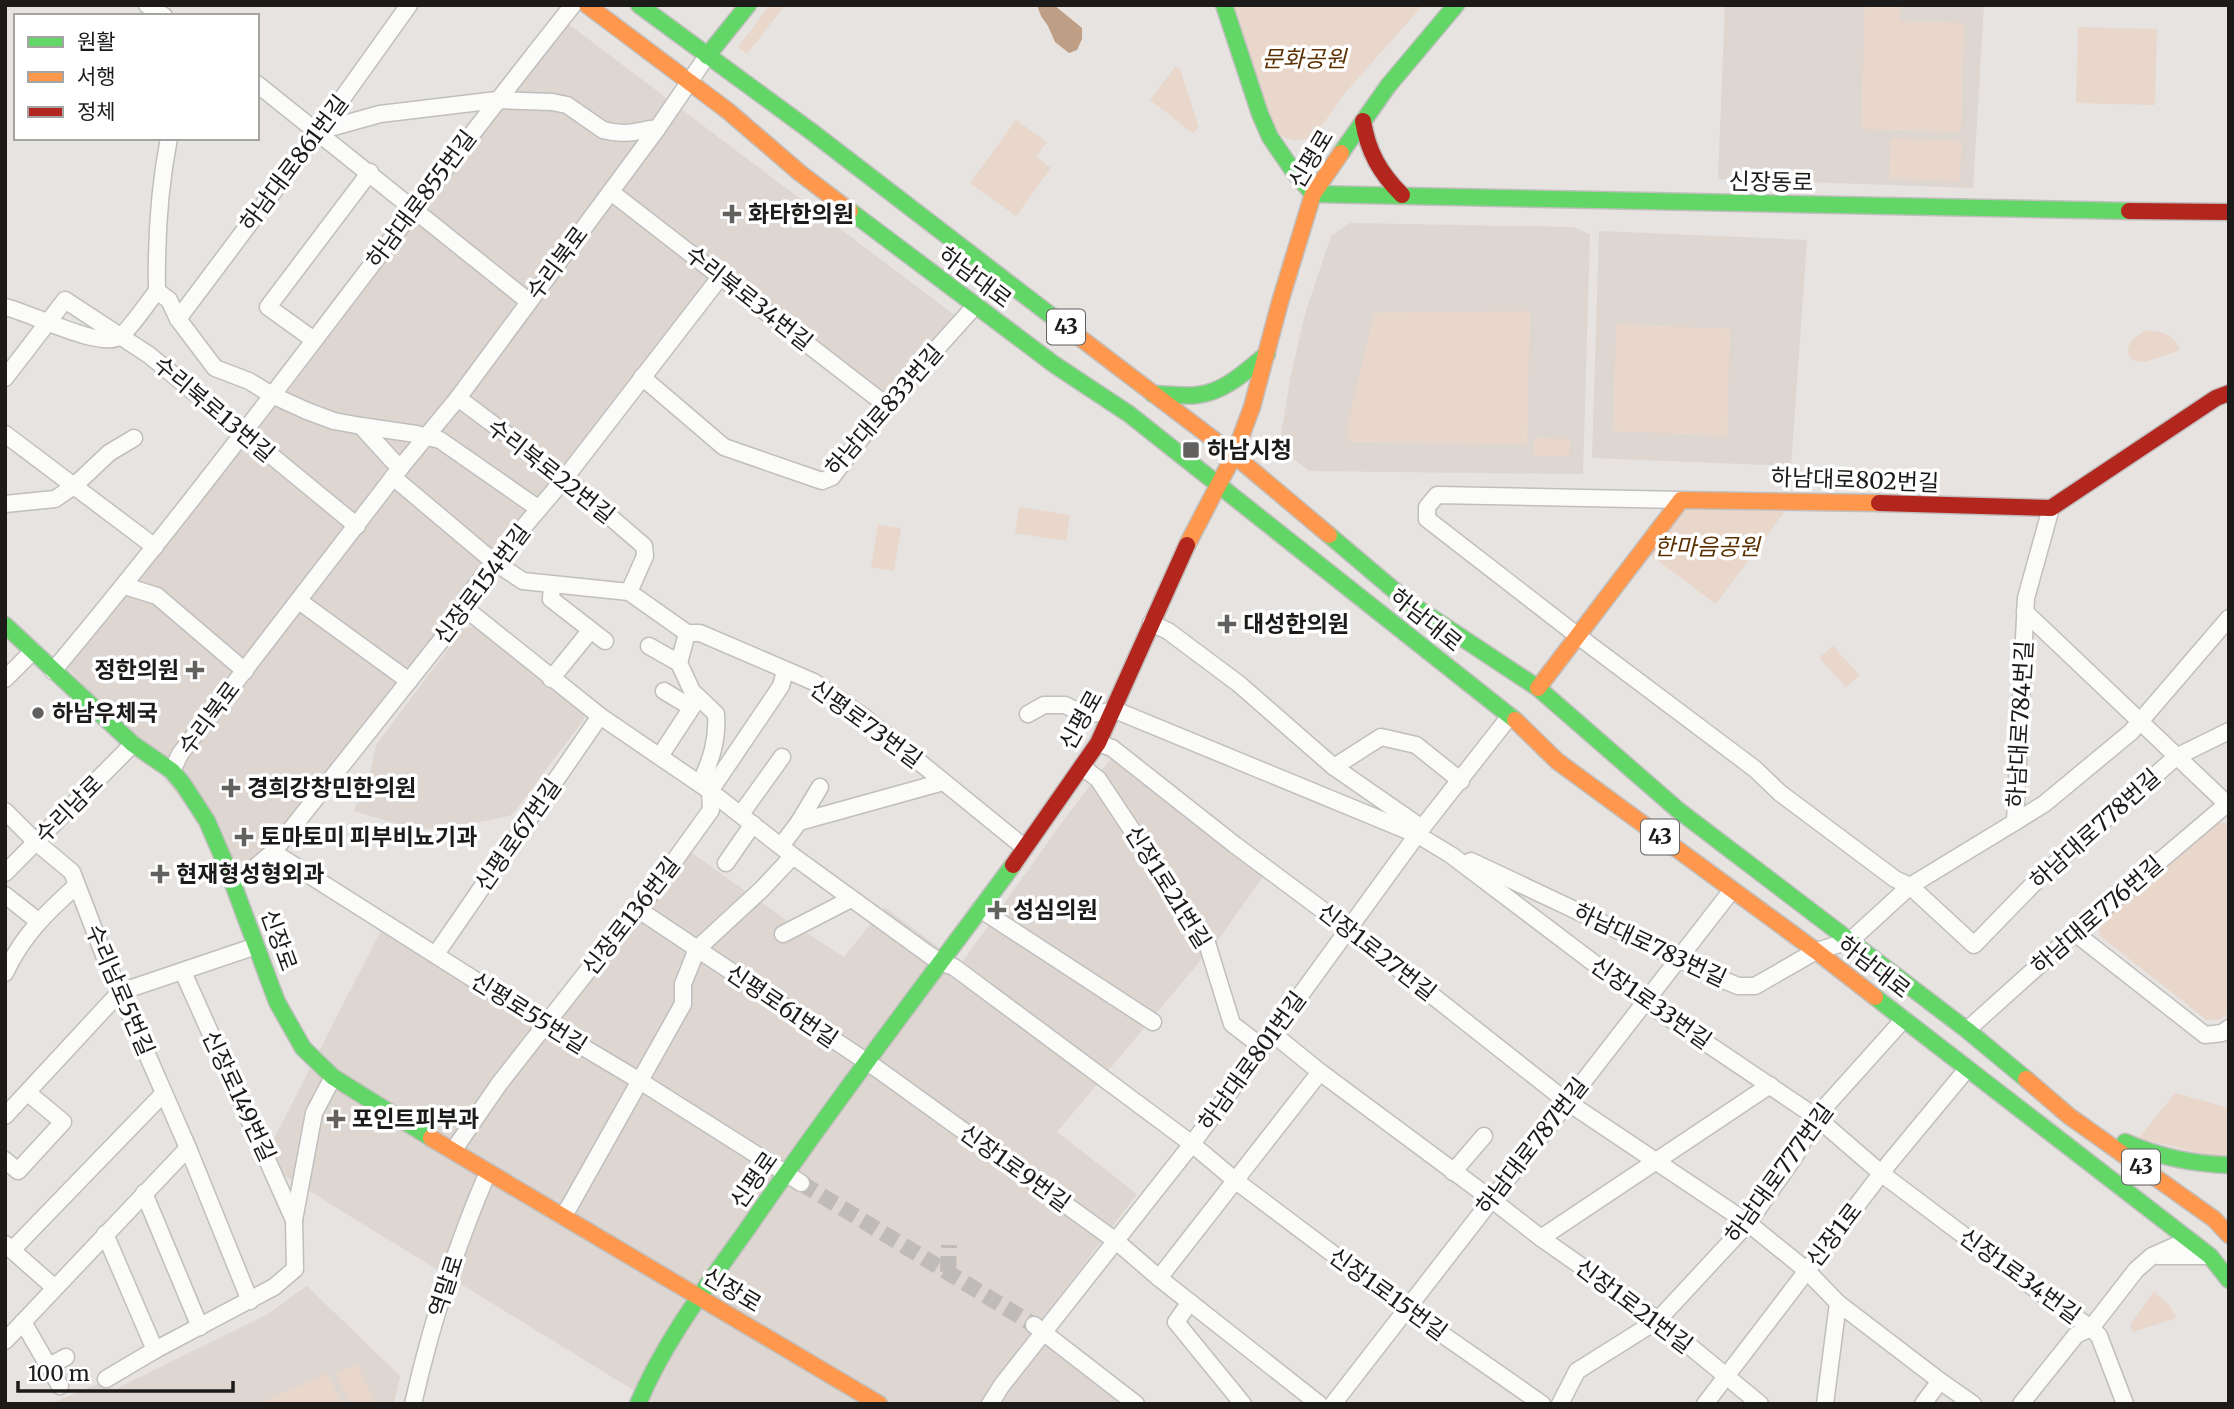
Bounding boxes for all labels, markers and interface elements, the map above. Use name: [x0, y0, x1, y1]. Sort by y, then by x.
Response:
legend: [14, 14, 259, 140]
text: 원활: [77, 28, 116, 55]
park label: 문화공원: [1262, 44, 1348, 73]
text: 서행: [77, 63, 116, 90]
street label: 하남대로861번길: [233, 89, 354, 237]
text: 정체: [77, 98, 116, 125]
street label: 하남대로855번길: [359, 124, 482, 273]
street label: 신평로: [1282, 124, 1339, 193]
street label: 신장동로: [1728, 166, 1814, 197]
place label: 화타한의원: [748, 199, 854, 228]
marker: 화타한의원: [722, 204, 742, 224]
street label: 수리북로: [520, 220, 594, 305]
street label: 수리북로34번길: [680, 239, 819, 356]
street label: 하남대로: [933, 240, 1018, 314]
road number: 43: [1047, 310, 1085, 344]
street label: 하남대로833번길: [819, 338, 949, 482]
street label: 수리북로13번길: [148, 349, 281, 468]
street label: 수리북로22번길: [482, 412, 621, 529]
place label: 하남시청: [1207, 435, 1292, 464]
marker: 하남시청: [1181, 440, 1201, 460]
street label: 하남대로802번길: [1770, 462, 1940, 497]
street label: 신장로154번길: [427, 518, 536, 649]
park label: 한마음공원: [1654, 532, 1762, 561]
street label: 하남대로: [1384, 582, 1468, 658]
place label: 대성한의원: [1243, 609, 1349, 638]
marker: 대성한의원: [1217, 614, 1237, 634]
street label: 하남대로784번길: [2001, 640, 2038, 808]
place label: 정한의원: [94, 655, 179, 684]
marker: 정한의원: [185, 660, 205, 680]
street label: 신평로73번길: [805, 673, 928, 774]
street label: 수리북로: [172, 675, 246, 760]
street label: 신평로: [1052, 685, 1109, 755]
place label: 하남우체국: [52, 698, 158, 727]
marker: 하남우체국: [30, 705, 46, 721]
street label: 하남대로778번길: [2023, 762, 2166, 895]
street label: 수리남로: [28, 768, 109, 849]
place label: 경희강창민한의원: [247, 773, 416, 802]
street label: 신평로67번길: [468, 773, 567, 897]
marker: 경희강창민한의원: [221, 778, 241, 798]
street label: 신장1로21번길: [1119, 820, 1218, 954]
road number: 43: [1641, 820, 1679, 854]
place label: 토마토미 피부비뇨기과: [260, 822, 477, 851]
marker: 토마토미 피부비뇨기과: [234, 827, 254, 847]
street label: 하남대로776번길: [2025, 849, 2169, 980]
street label: 신장로136번길: [575, 851, 686, 981]
place label: 현재형성형외과: [176, 859, 324, 888]
marker: 현재형성형외과: [150, 864, 170, 884]
place label: 성심의원: [1013, 895, 1098, 924]
street label: 신장1로27번길: [1312, 896, 1442, 1007]
street label: 하남대로783번길: [1569, 896, 1731, 993]
marker: 성심의원: [987, 900, 1007, 920]
street label: 신장로: [255, 905, 304, 975]
street label: 수리남로5번길: [80, 920, 161, 1060]
street label: 하남대로: [1832, 929, 1917, 1004]
street label: 신장1로33번길: [1585, 950, 1718, 1055]
street label: 신평로61번길: [721, 958, 844, 1054]
street label: 신평로55번길: [466, 965, 593, 1060]
street label: 하남대로801번길: [1191, 985, 1312, 1136]
street label: 신장로149번길: [196, 1026, 283, 1166]
street label: 하남대로787번길: [1469, 1071, 1594, 1220]
street label: 하남대로777번길: [1718, 1097, 1839, 1248]
place label: 포인트피부과: [352, 1104, 479, 1133]
marker: 포인트피부과: [326, 1109, 346, 1129]
street label: 신장1로9번길: [954, 1118, 1076, 1218]
street label: 신평로: [724, 1145, 784, 1214]
road number: 43: [2122, 1150, 2160, 1184]
street label: 신장1로: [1799, 1197, 1868, 1273]
street label: 신장1로34번길: [1954, 1222, 2087, 1329]
street label: 신장1로15번길: [1323, 1241, 1453, 1346]
street label: 역말로: [422, 1251, 469, 1321]
street label: 신장1로21번길: [1570, 1252, 1699, 1359]
street label: 신장로: [698, 1261, 767, 1318]
scale bar: [18, 1350, 233, 1394]
text: 100 m: [28, 1360, 90, 1387]

